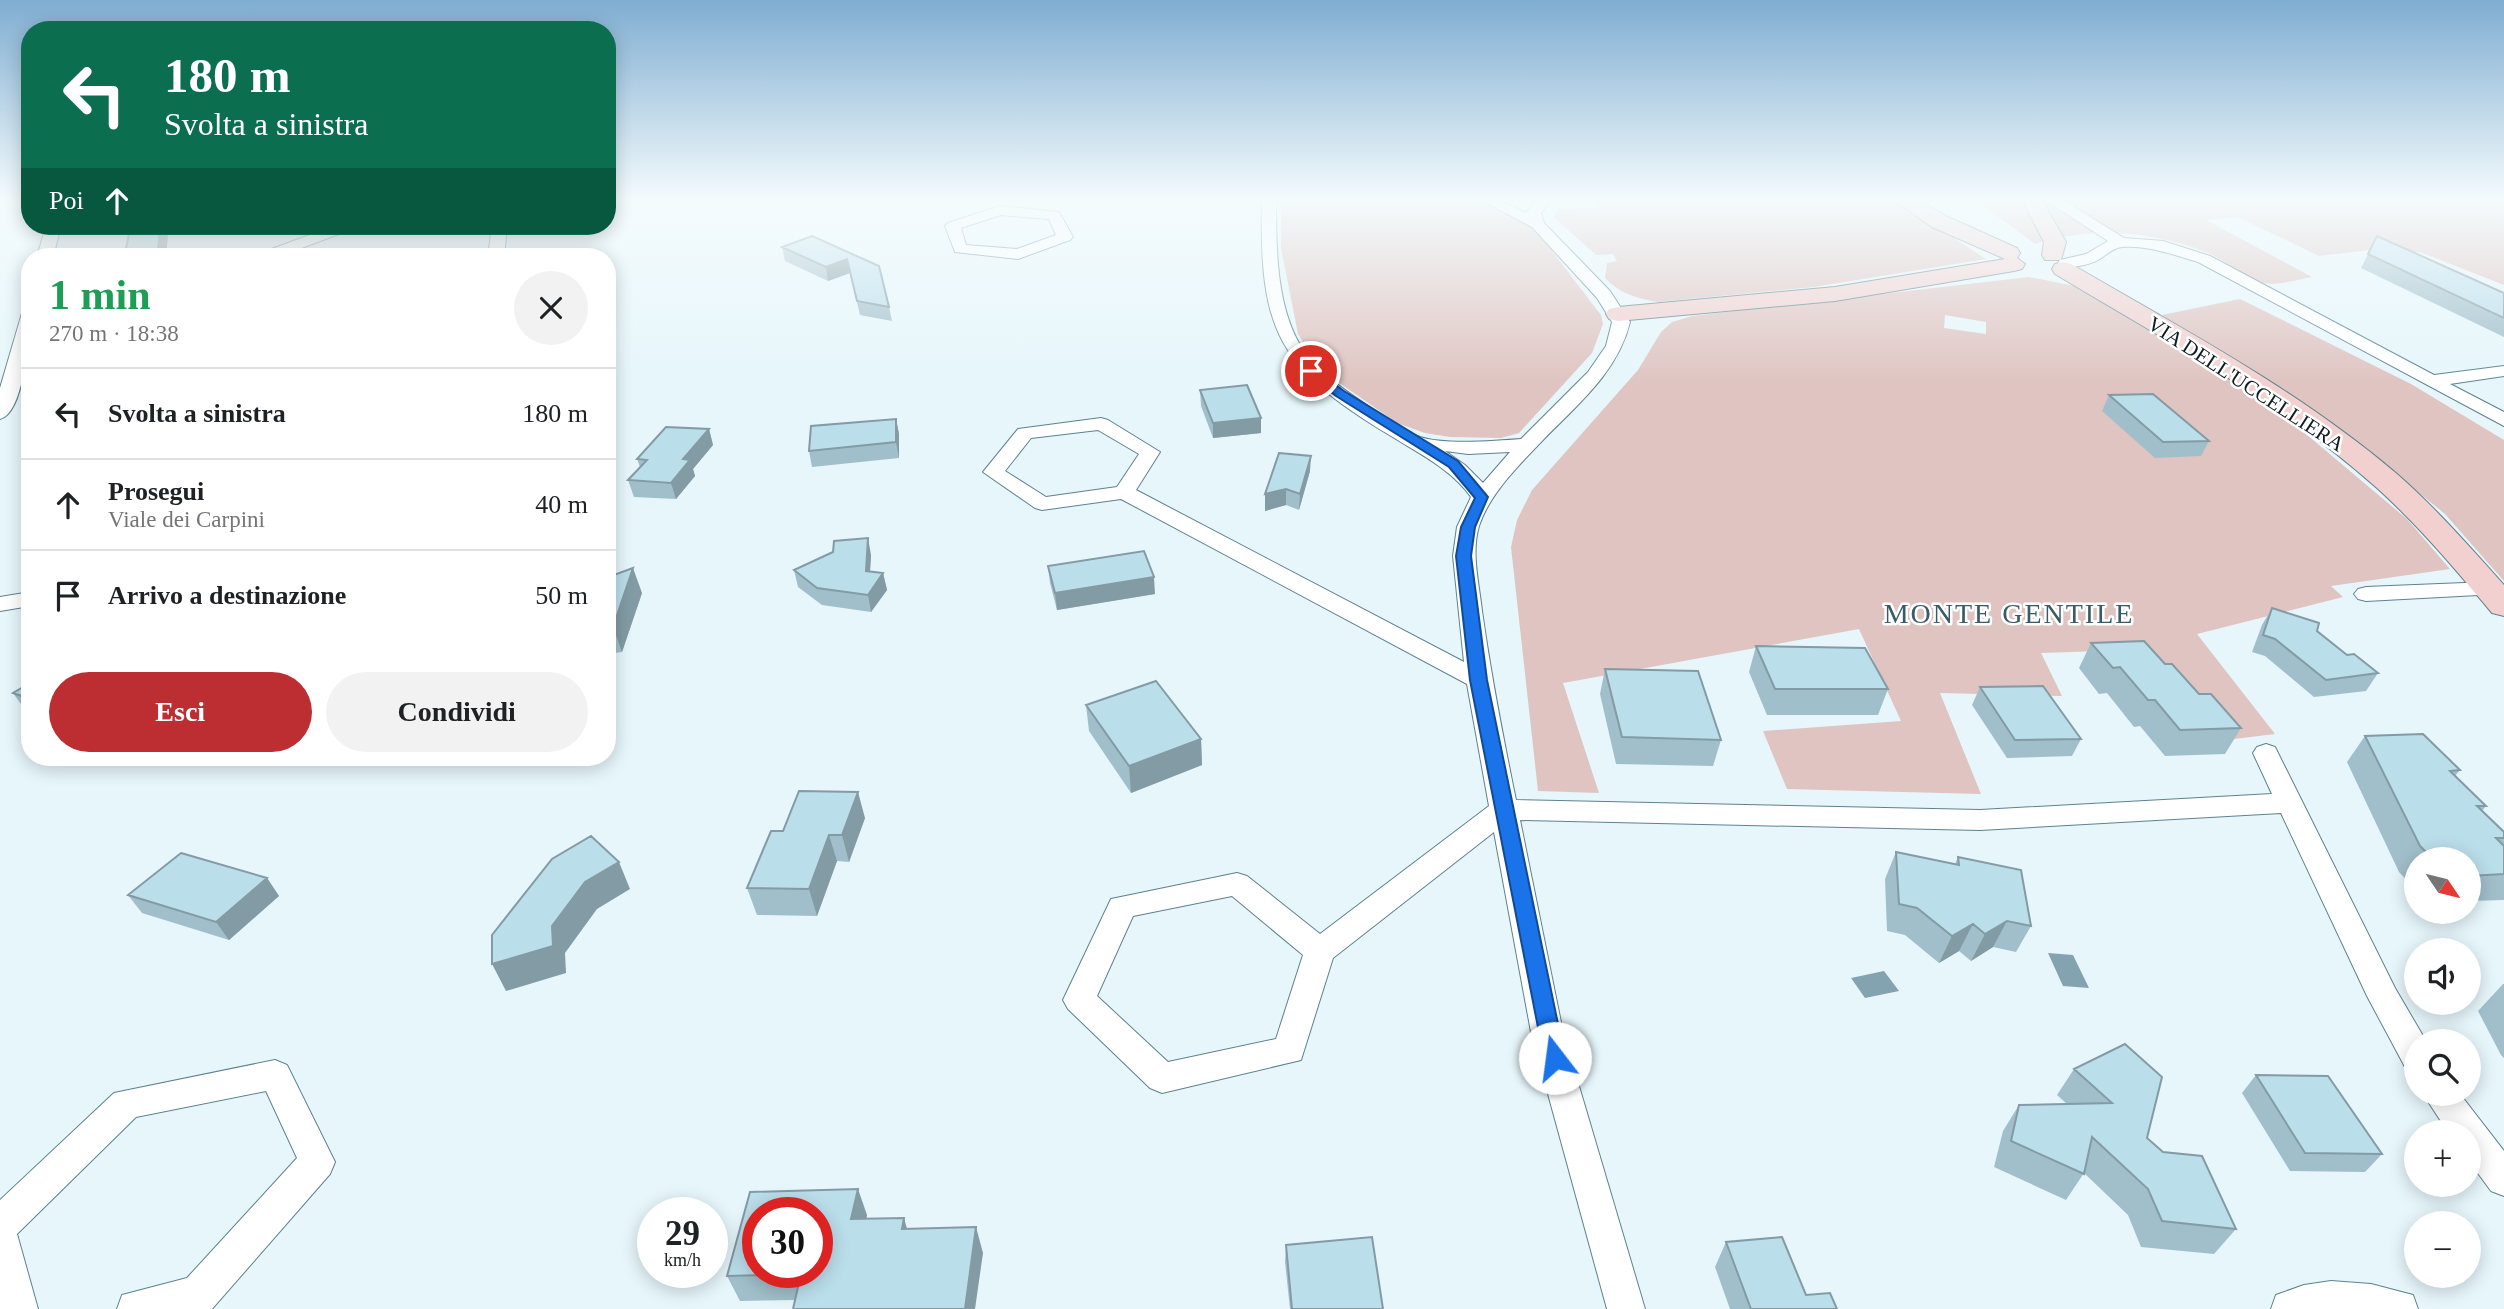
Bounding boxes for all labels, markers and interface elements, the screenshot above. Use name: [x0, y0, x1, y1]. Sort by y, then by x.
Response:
text: 180 m: [164, 48, 291, 103]
icon: left: [49, 49, 140, 140]
text: Svolta a sinistra: [164, 106, 368, 142]
icon: ahead: [98, 182, 136, 220]
text: Poi: [49, 186, 84, 215]
button: close: [514, 271, 588, 345]
text: 1 min: [49, 272, 151, 318]
street label: VIA DELL'UCCELLIERA: [2143, 311, 2349, 457]
text: 270 m · 18:38: [49, 321, 179, 346]
pin: [1281, 341, 1341, 401]
icon: arrive: [1292, 352, 1330, 390]
icon: left: [49, 395, 87, 433]
text: Svolta a sinistra: [108, 399, 286, 428]
text: 180 m: [522, 399, 588, 428]
text: Prosegui: [108, 477, 204, 506]
icon: ahead: [49, 486, 87, 524]
text: 40 m: [535, 490, 588, 519]
text: Viale dei Carpini: [108, 507, 265, 532]
icon: arrive: [49, 577, 87, 615]
text: Arrivo a destinazione: [108, 581, 346, 610]
text: 50 m: [535, 581, 588, 610]
district label: MONTE GENTILE: [1884, 598, 2134, 629]
button: Esci: [49, 672, 312, 752]
button: Condividi: [326, 672, 588, 752]
north arrow: [2404, 847, 2482, 924]
map controls: [2404, 847, 2481, 1288]
button: sound: [2404, 938, 2481, 1015]
position arrow: [1518, 1021, 1592, 1095]
button: search: [2404, 1029, 2481, 1106]
button: +: [2404, 1120, 2481, 1197]
speed limit sign: 30: [742, 1197, 833, 1288]
button: −: [2404, 1211, 2481, 1288]
text: 29: [665, 1214, 700, 1253]
text: km/h: [664, 1250, 701, 1270]

